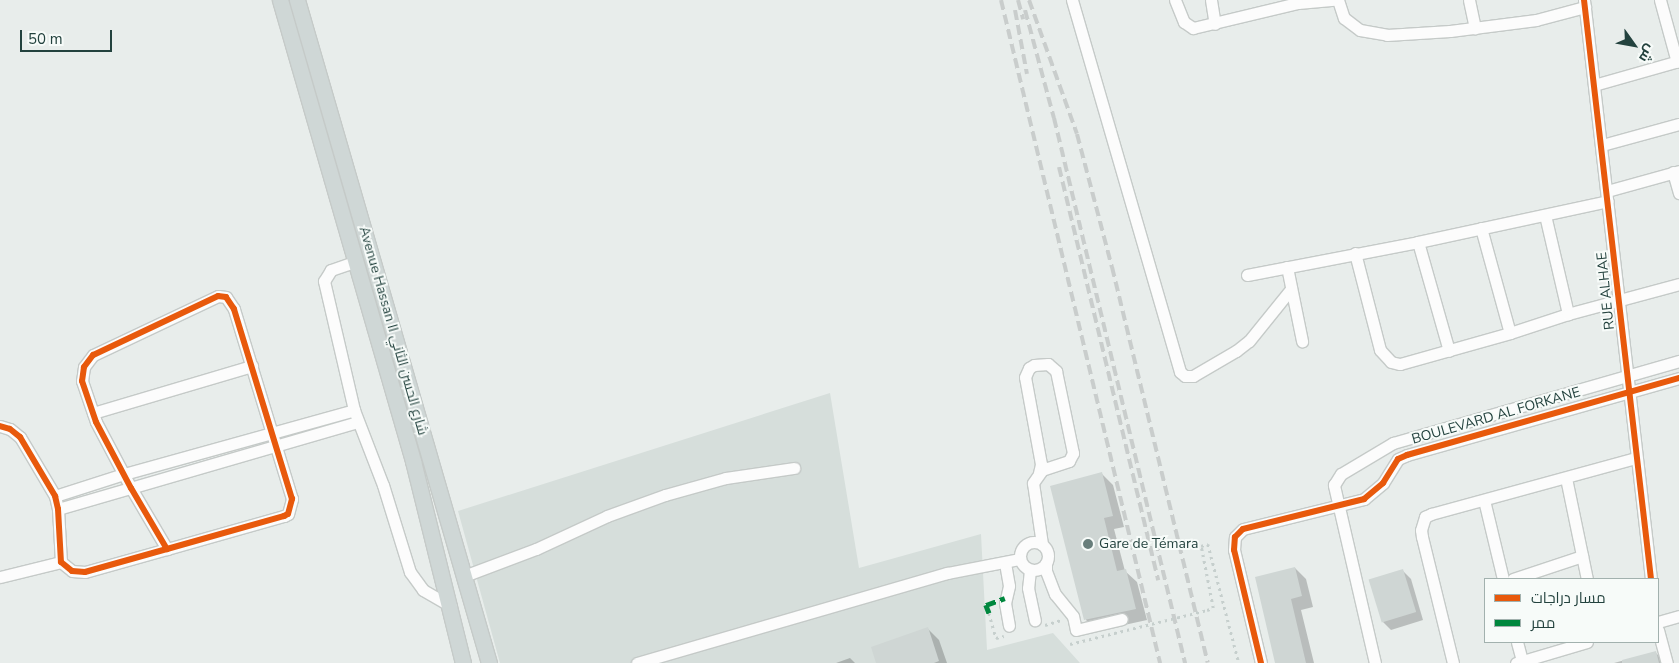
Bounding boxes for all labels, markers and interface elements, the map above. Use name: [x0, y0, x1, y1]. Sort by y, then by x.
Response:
scale bar: [22, 20, 115, 52]
north arrow: [1609, 20, 1659, 70]
text: 50 m: [28, 29, 63, 49]
text: ش: [1634, 41, 1660, 66]
street label: Avenue Hassan II شارع الحسن الثاني: [355, 225, 431, 437]
street label: RUE ALHAE: [1594, 251, 1618, 331]
street label: BOULEVARD AL FORKANE: [1410, 384, 1582, 448]
place label: Gare de Témara: [1099, 536, 1198, 552]
marker: Gare de Témara: [1081, 537, 1095, 551]
legend: [1484, 578, 1659, 643]
text: مسار دراجات: [1531, 588, 1606, 608]
text: ممر: [1531, 613, 1555, 633]

